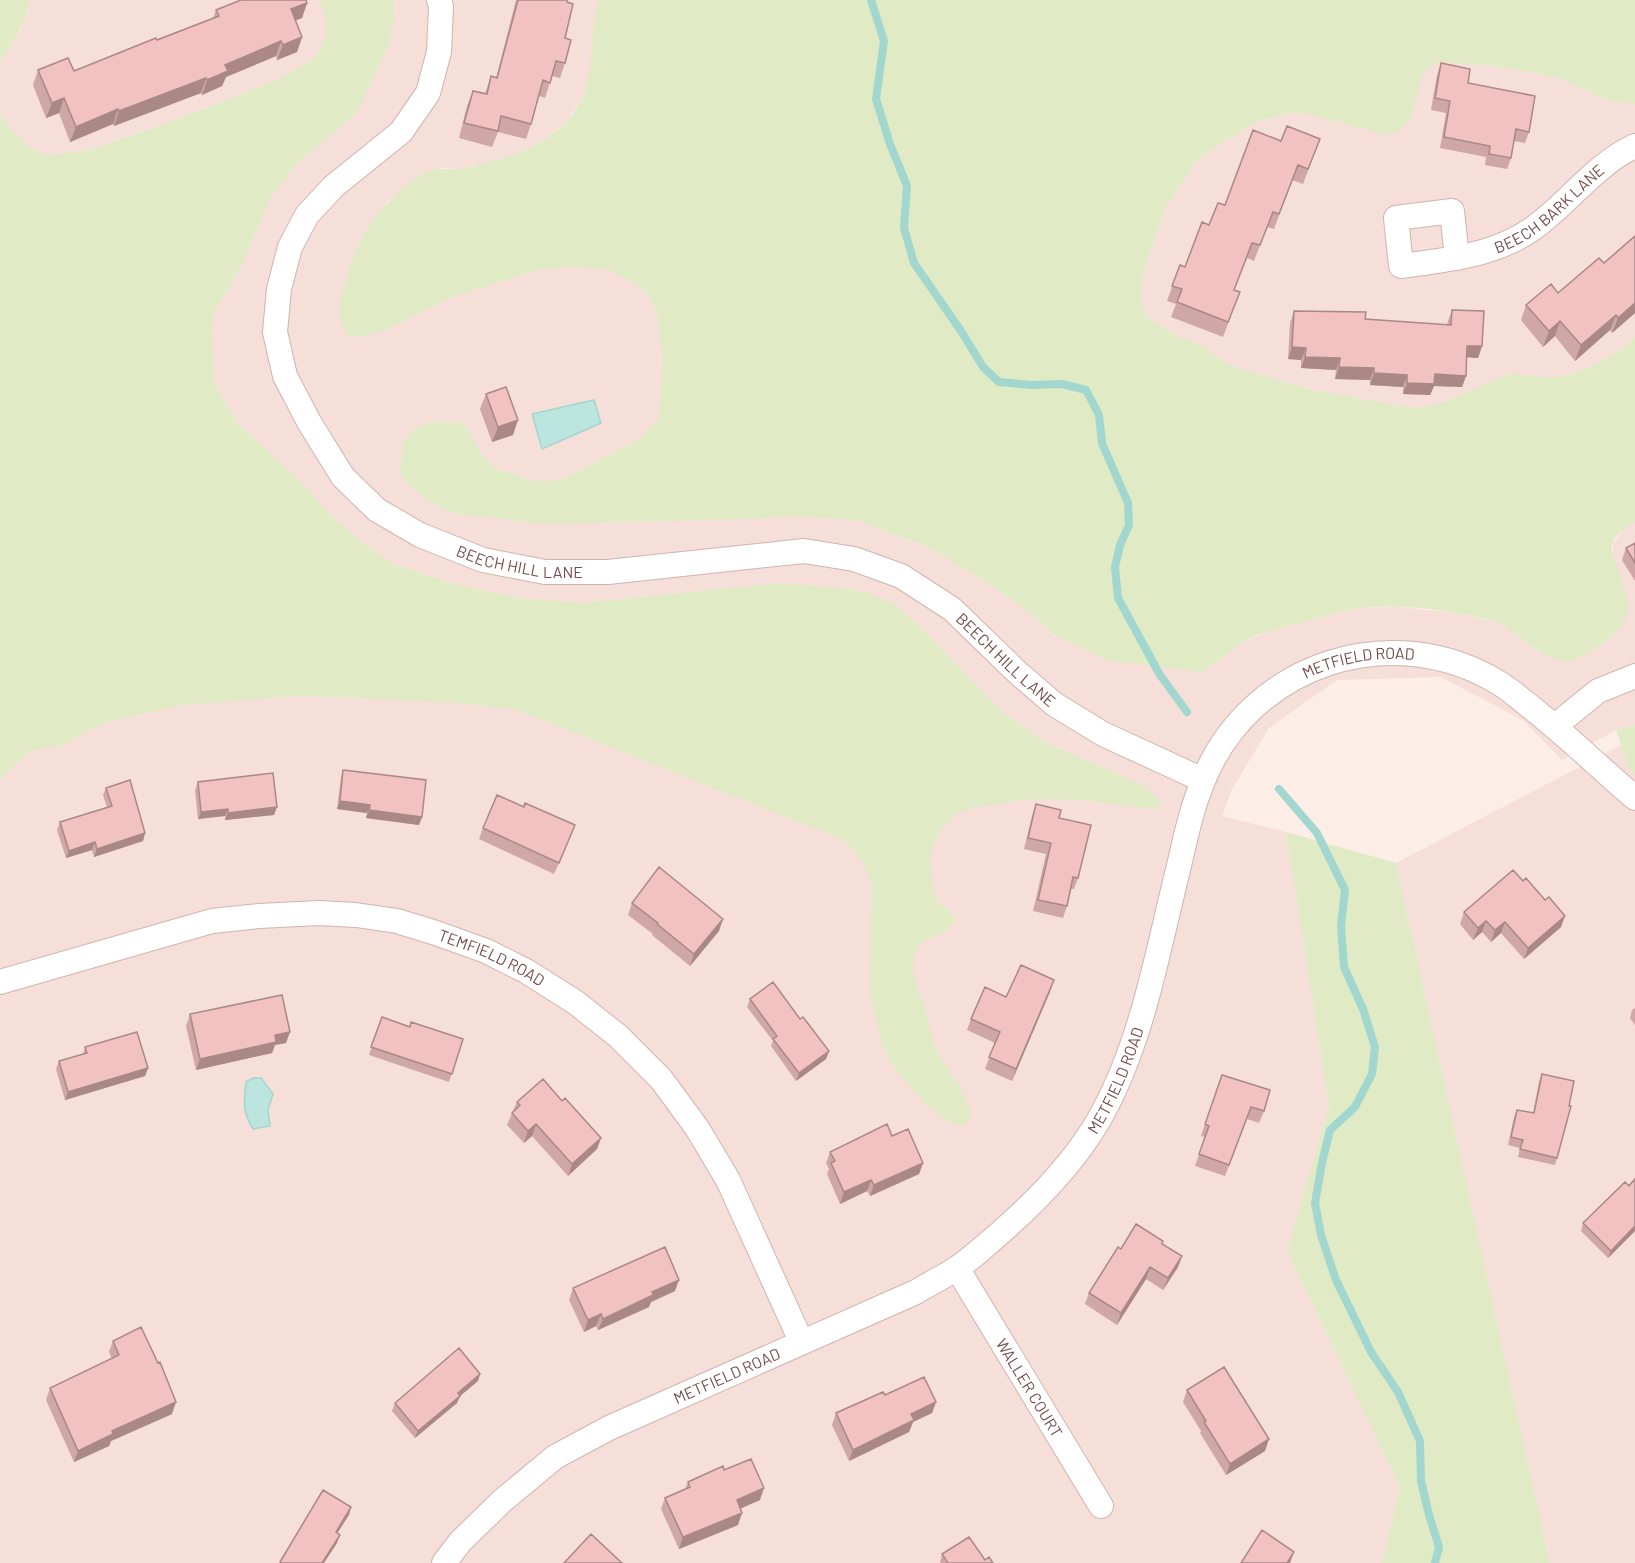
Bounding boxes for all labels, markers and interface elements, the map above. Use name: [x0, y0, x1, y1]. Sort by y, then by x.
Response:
street label: BEECH BARK LANE: [1491, 160, 1607, 256]
street label: BEECH HILL LANE: [454, 541, 583, 581]
street label: BEECH HILL LANE: [953, 609, 1060, 710]
street label: METFIELD ROAD: [1299, 643, 1415, 682]
street label: TEMFIELD ROAD: [436, 925, 548, 989]
street label: METFIELD ROAD: [1083, 1025, 1147, 1137]
street label: WALLER COURT: [993, 1335, 1067, 1440]
street label: METFIELD ROAD: [670, 1343, 783, 1407]

